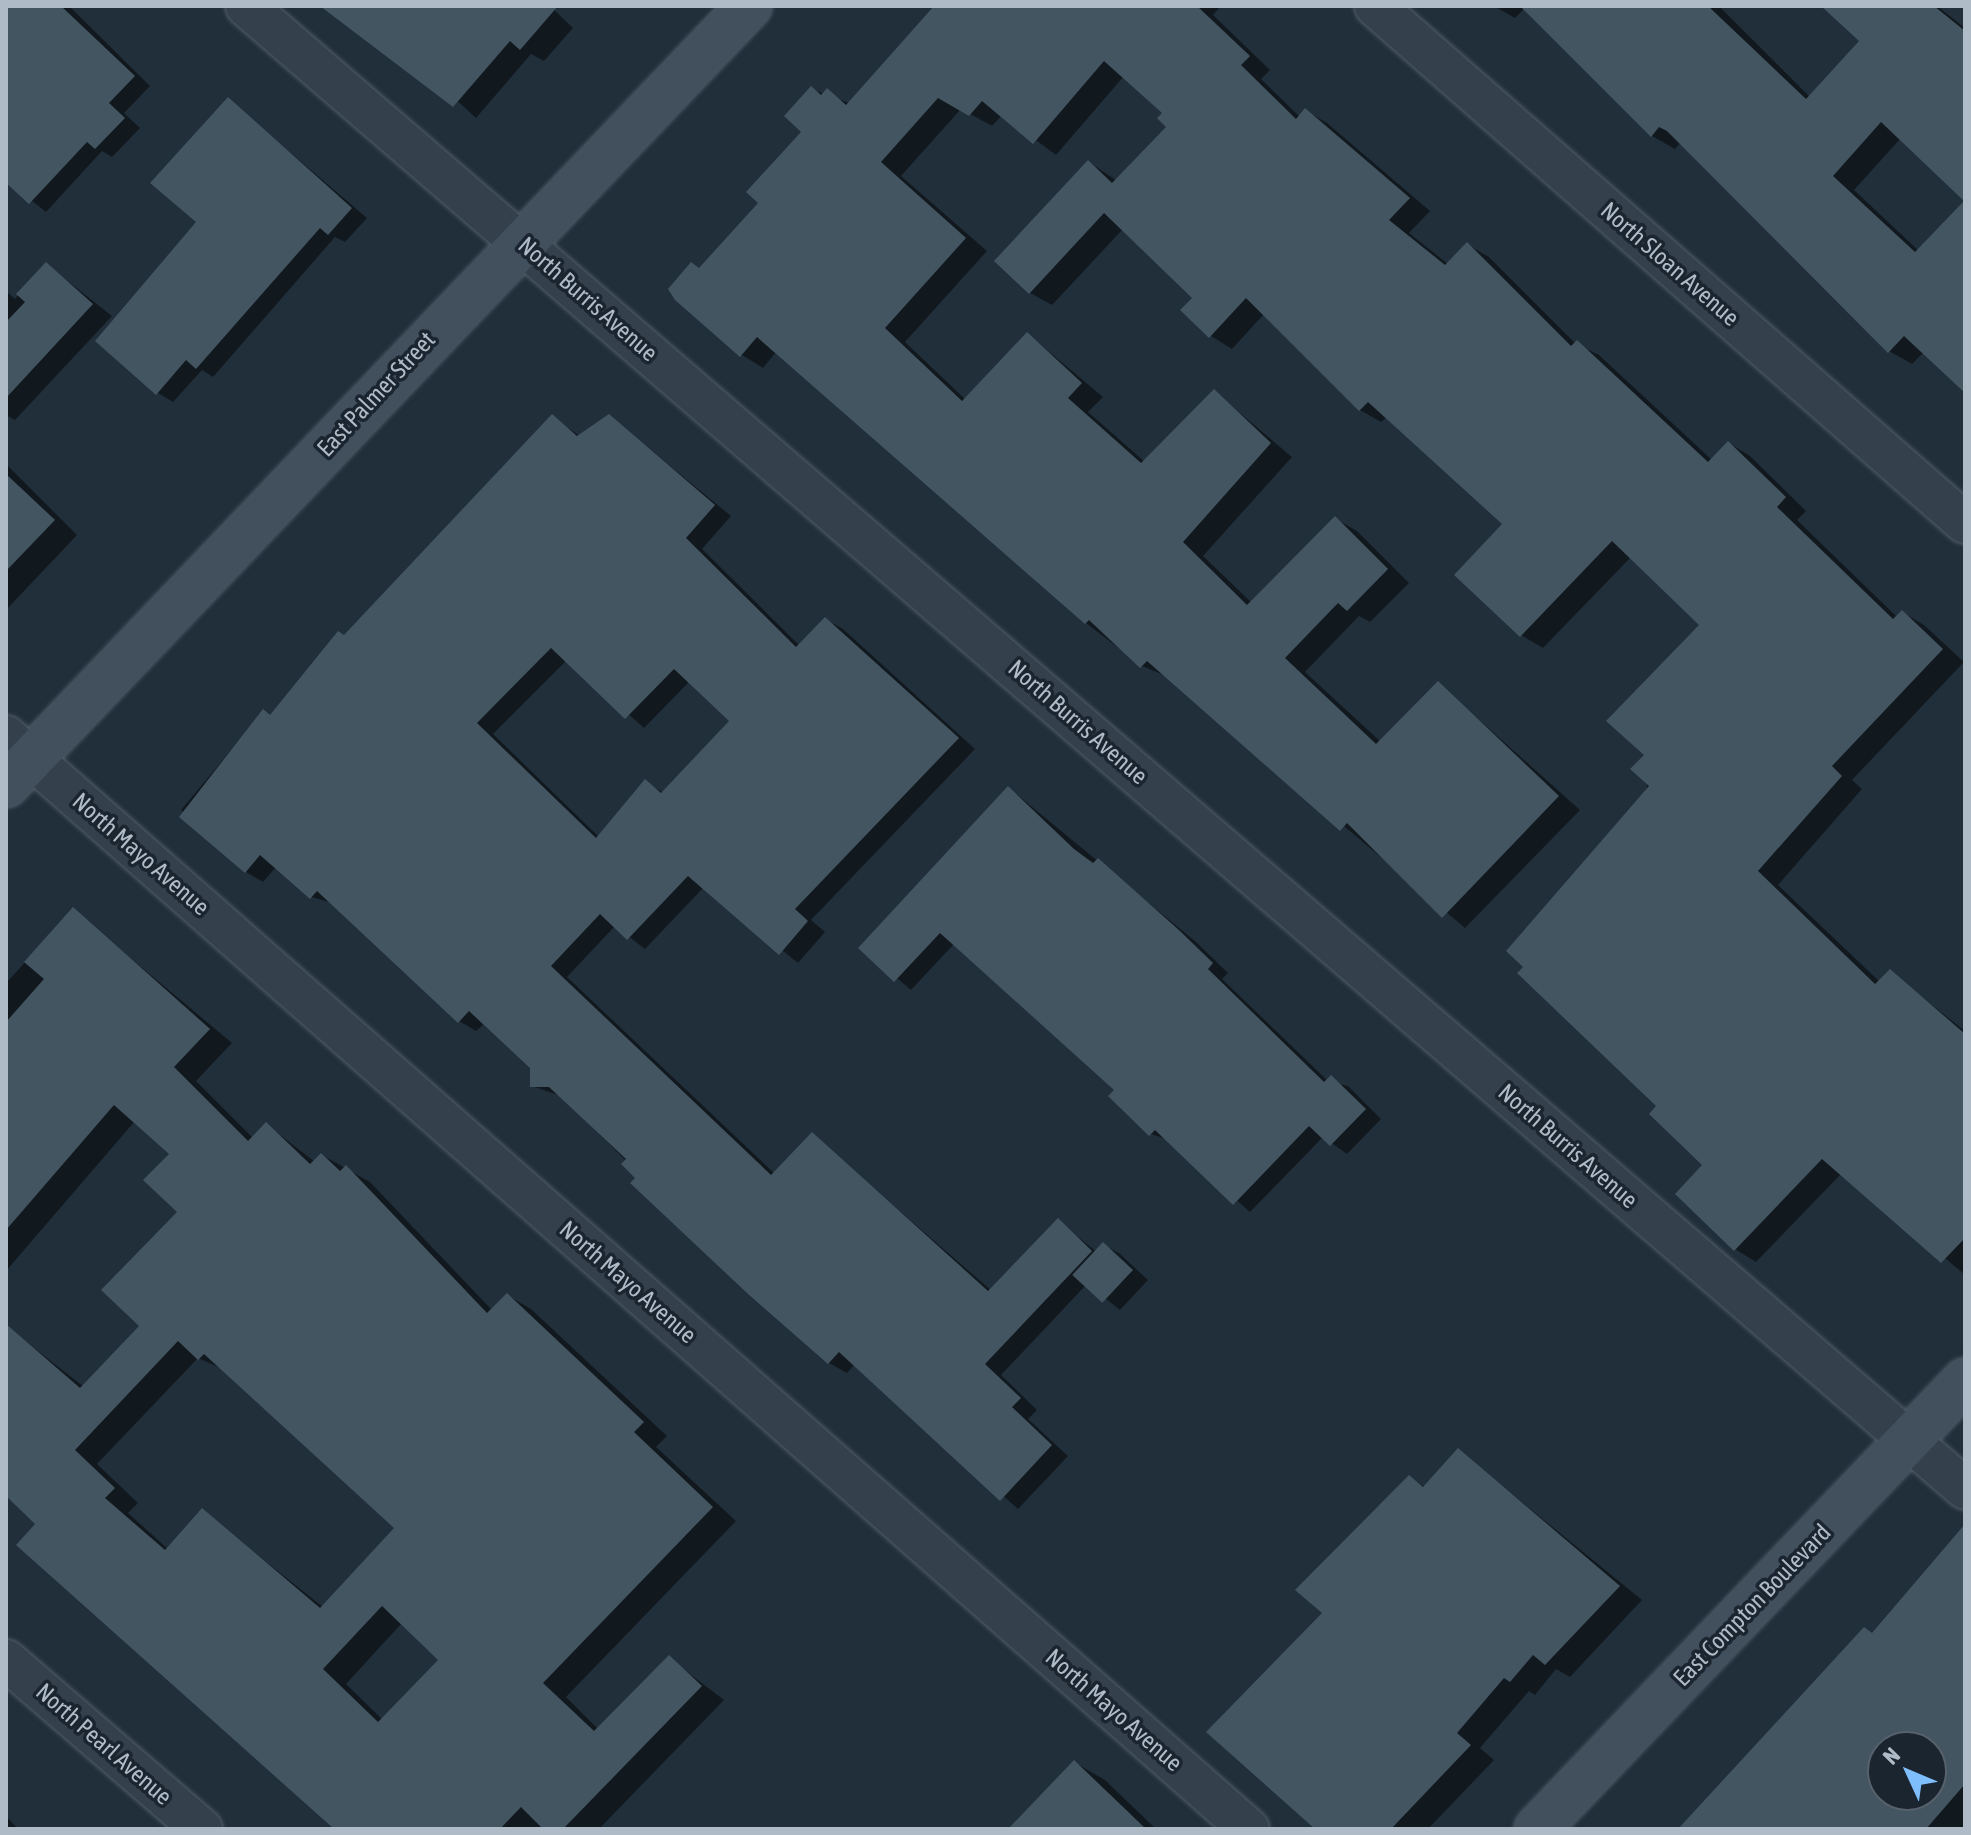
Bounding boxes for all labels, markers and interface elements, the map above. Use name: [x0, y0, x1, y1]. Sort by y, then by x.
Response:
street label: North Sloan Avenue: [1595, 196, 1745, 332]
street label: North Burris Avenue: [513, 231, 663, 367]
street label: East Palmer Street: [311, 326, 441, 462]
street label: North Burris Avenue: [1003, 654, 1153, 790]
street label: North Mayo Avenue: [67, 787, 215, 921]
street label: North Burris Avenue: [1493, 1078, 1643, 1214]
street label: North Mayo Avenue: [554, 1215, 702, 1349]
street label: East Compton Boulevard: [1667, 1518, 1837, 1692]
street label: North Mayo Avenue: [1040, 1643, 1188, 1777]
street label: North Pearl Avenue: [30, 1677, 178, 1811]
north arrow: [1867, 1731, 1947, 1811]
text: N: [1877, 1742, 1905, 1769]

